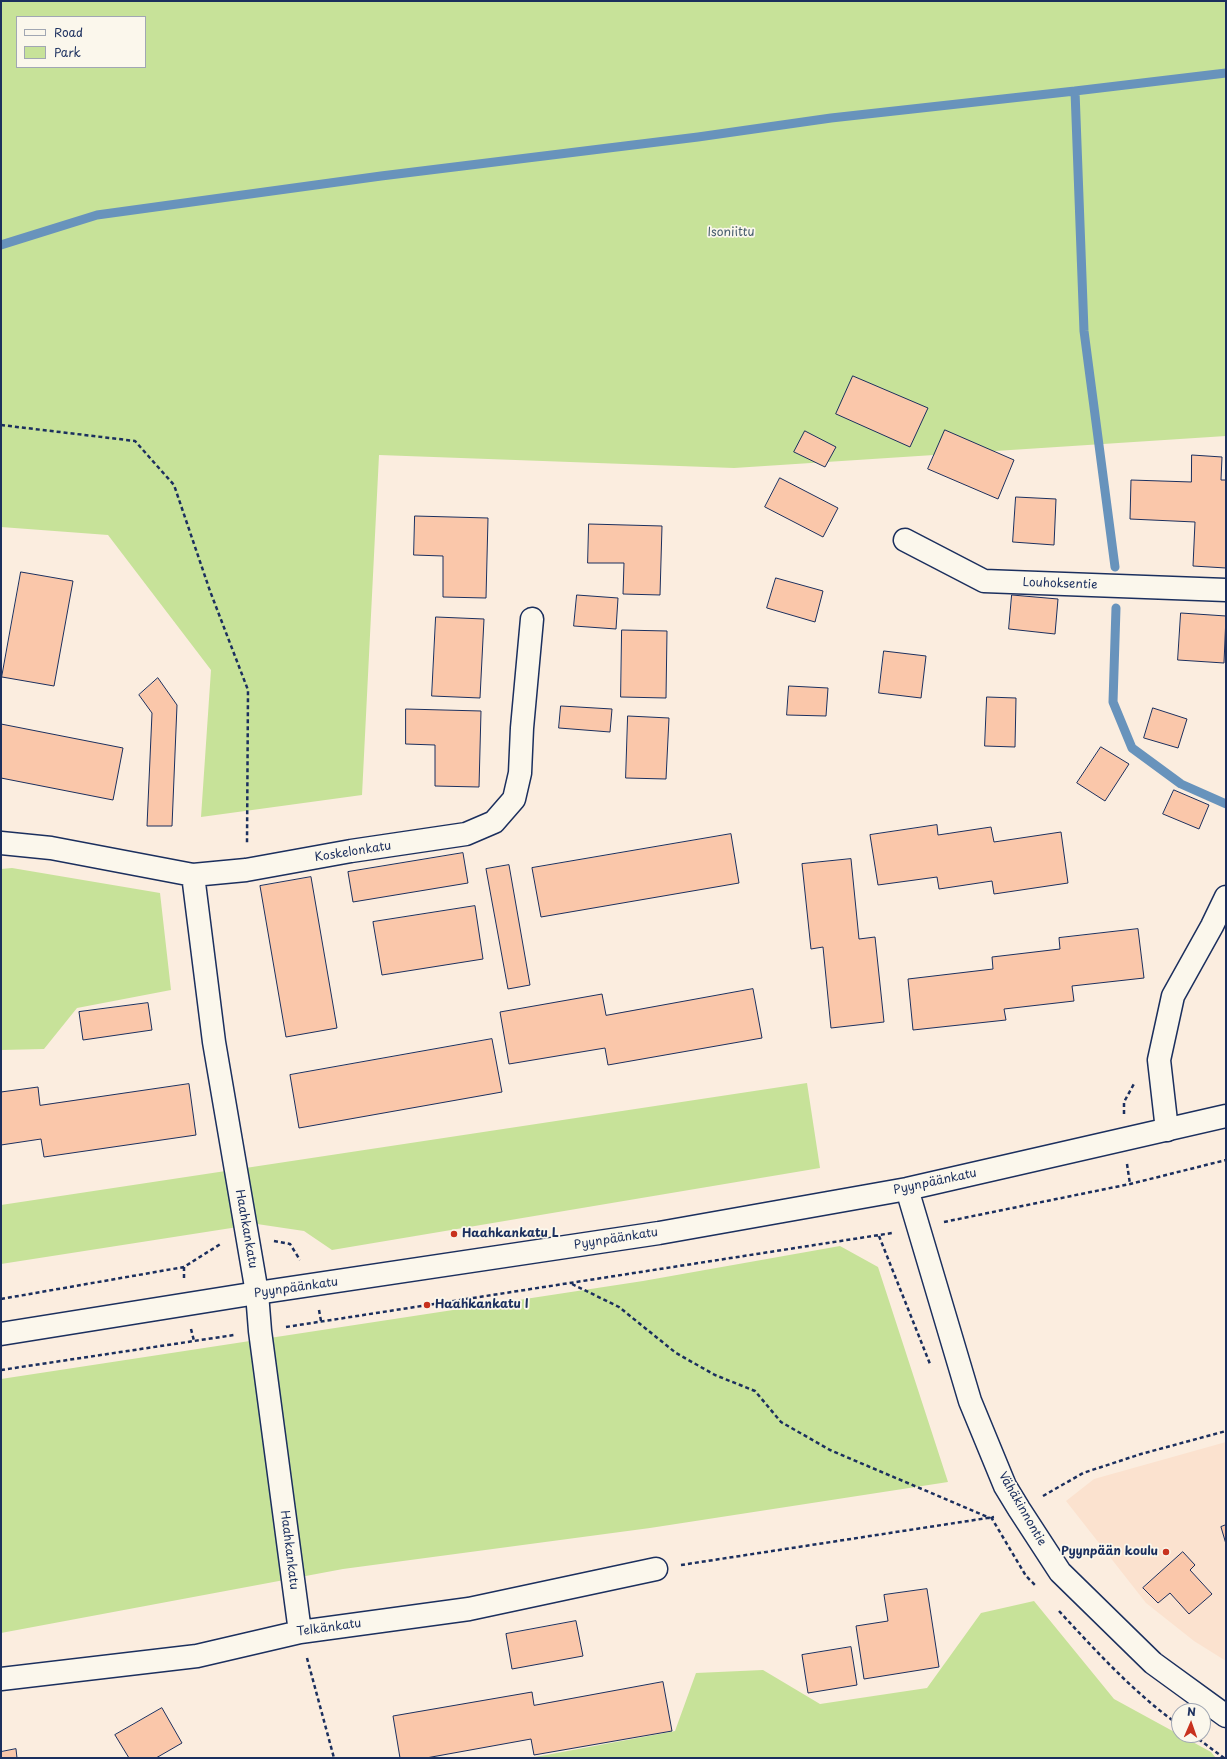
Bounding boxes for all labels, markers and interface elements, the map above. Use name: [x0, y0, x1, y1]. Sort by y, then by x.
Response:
legend: [16, 16, 146, 68]
text: Road: [54, 23, 83, 41]
text: Park: [54, 43, 81, 61]
park label: Isoniittu: [707, 226, 755, 240]
street label: Louhoksentie: [1022, 575, 1098, 593]
street label: Koskelonkatu: [314, 839, 392, 865]
street label: Pyynpäänkatu: [892, 1166, 978, 1198]
street label: Haahkankatu: [232, 1188, 260, 1270]
street label: Pyynpäänkatu: [573, 1225, 659, 1253]
place label: Haahkankatu L: [462, 1227, 559, 1241]
marker: Haahkankatu L: [449, 1229, 459, 1239]
street label: Pyynpäänkatu: [253, 1275, 339, 1301]
place label: Haahkankatu I: [435, 1298, 529, 1312]
marker: Haahkankatu I: [422, 1300, 432, 1310]
street label: Vähäkinnontie: [995, 1470, 1049, 1548]
street label: Haahkankatu: [277, 1509, 301, 1591]
place label: Pyynpään koulu: [1061, 1545, 1158, 1559]
marker: Pyynpään koulu: [1161, 1547, 1171, 1557]
street label: Telkänkatu: [296, 1616, 362, 1640]
north arrow: [1171, 1703, 1211, 1743]
text: N: [1187, 1703, 1196, 1720]

